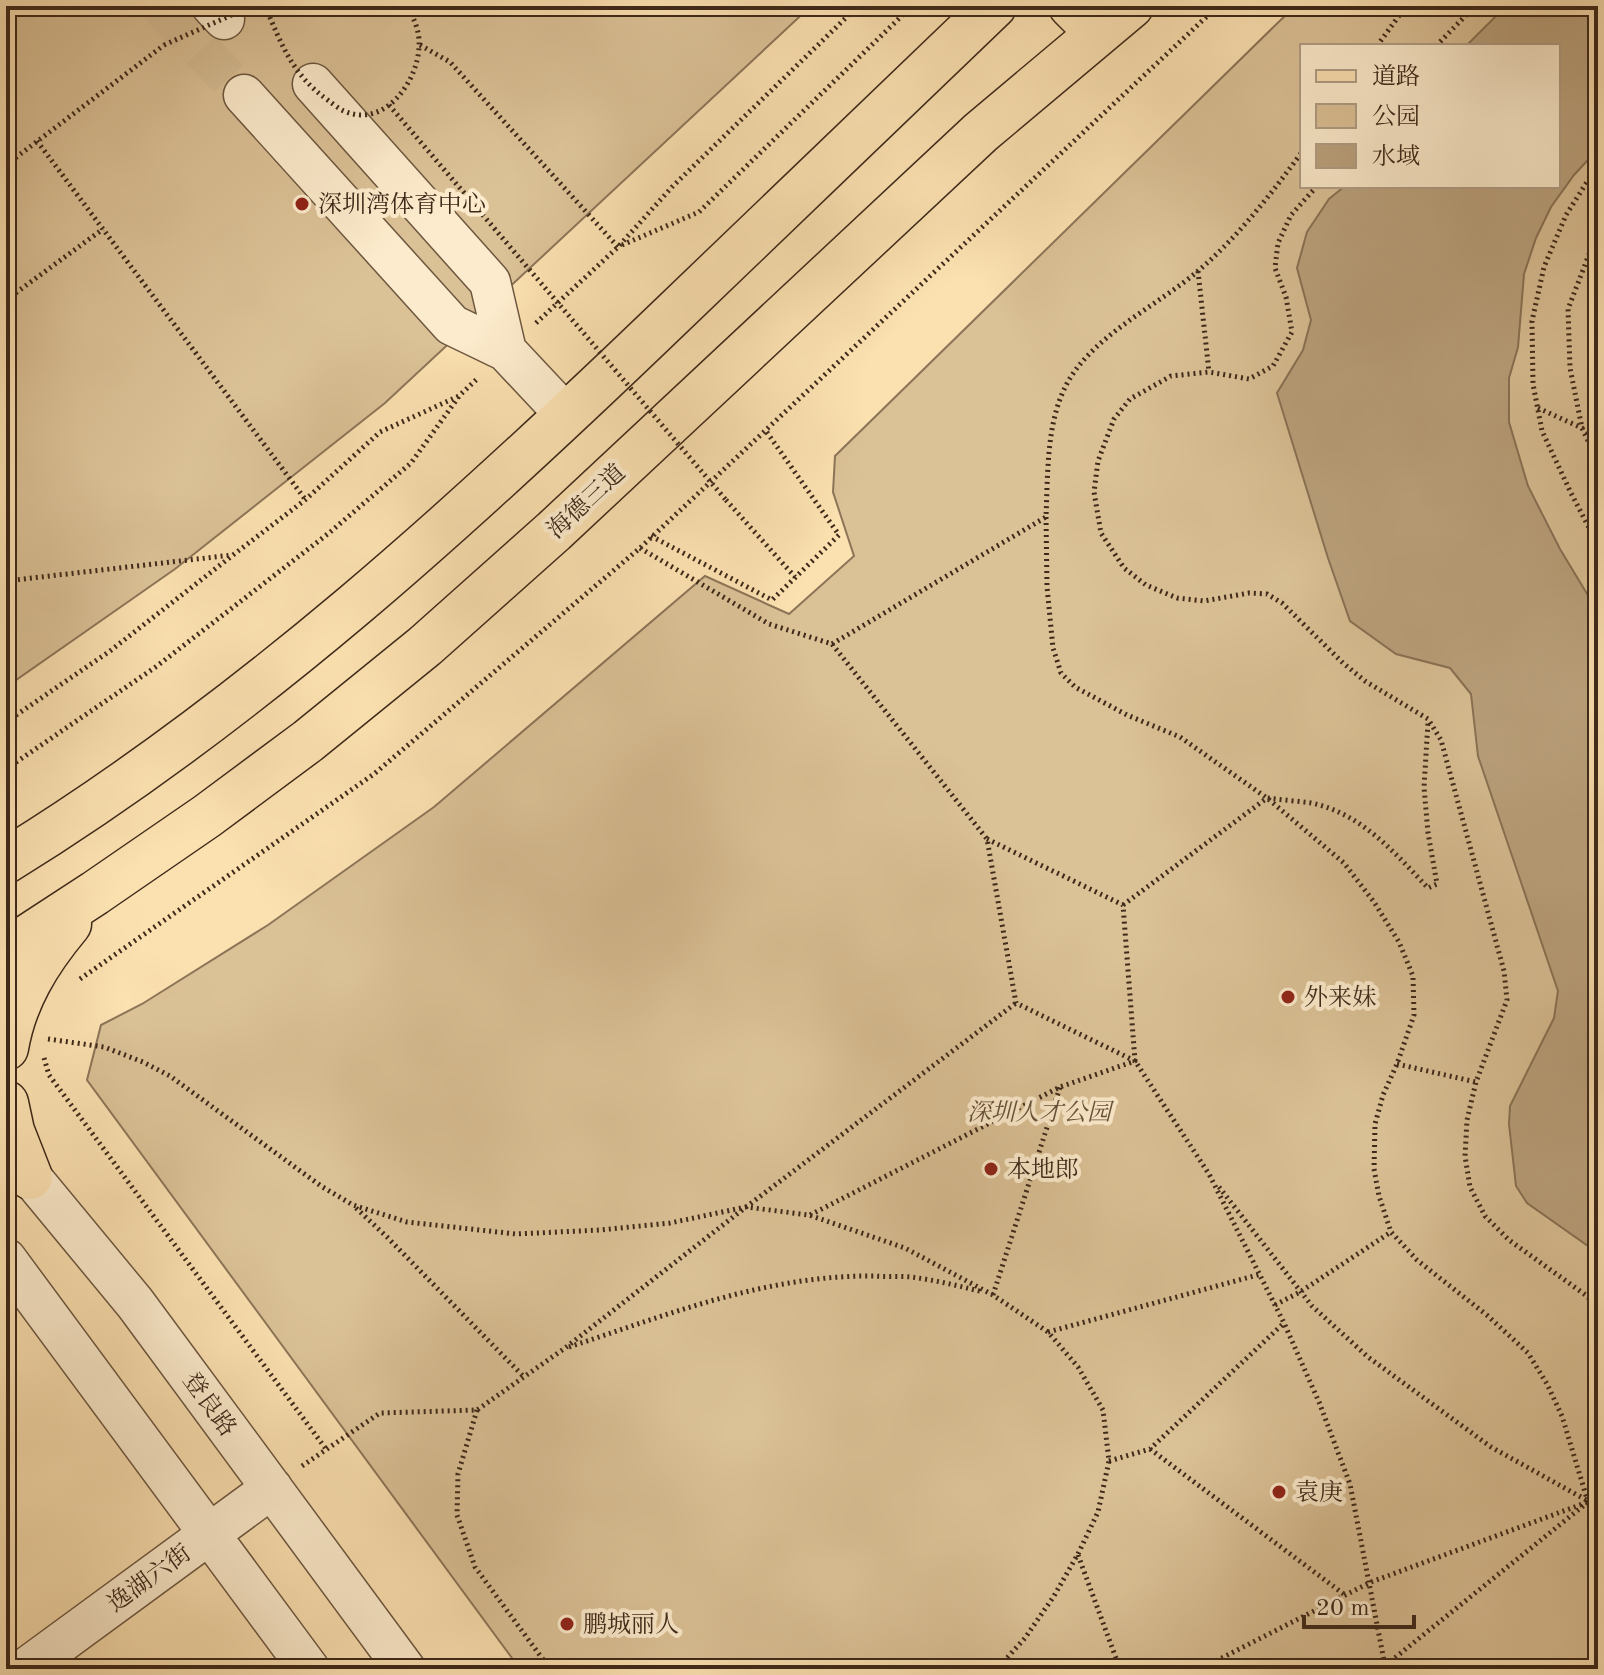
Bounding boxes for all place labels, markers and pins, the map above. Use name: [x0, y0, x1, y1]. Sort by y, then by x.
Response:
place label: 深圳湾体育中心: [318, 191, 486, 218]
marker: 深圳湾体育中心: [293, 195, 311, 213]
place label: 外来妹: [1304, 984, 1376, 1011]
marker: 外来妹: [1279, 988, 1297, 1006]
place label: 本地郎: [1007, 1156, 1079, 1183]
marker: 本地郎: [982, 1160, 1000, 1178]
place label: 袁庚: [1295, 1479, 1343, 1506]
marker: 袁庚: [1270, 1483, 1288, 1501]
place label: 鹏城丽人: [583, 1611, 679, 1638]
marker: 鹏城丽人: [558, 1615, 576, 1633]

